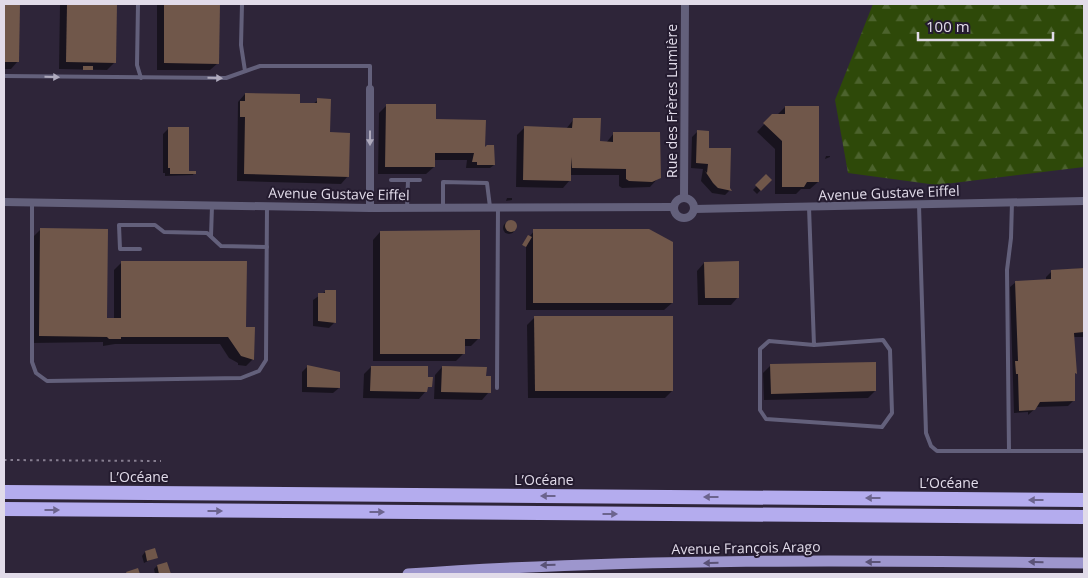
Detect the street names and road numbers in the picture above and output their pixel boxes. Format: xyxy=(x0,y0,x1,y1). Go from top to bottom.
street label: Rue des Frères Lumière xyxy=(662,24,681,178)
street label: Avenue Gustave Eiffel xyxy=(818,181,960,204)
street label: Avenue Gustave Eiffel xyxy=(268,183,410,204)
street label: L’Océane xyxy=(109,467,169,486)
street label: L’Océane xyxy=(514,470,574,489)
street label: L’Océane xyxy=(919,473,979,492)
street label: Avenue François Arago xyxy=(671,537,821,558)

